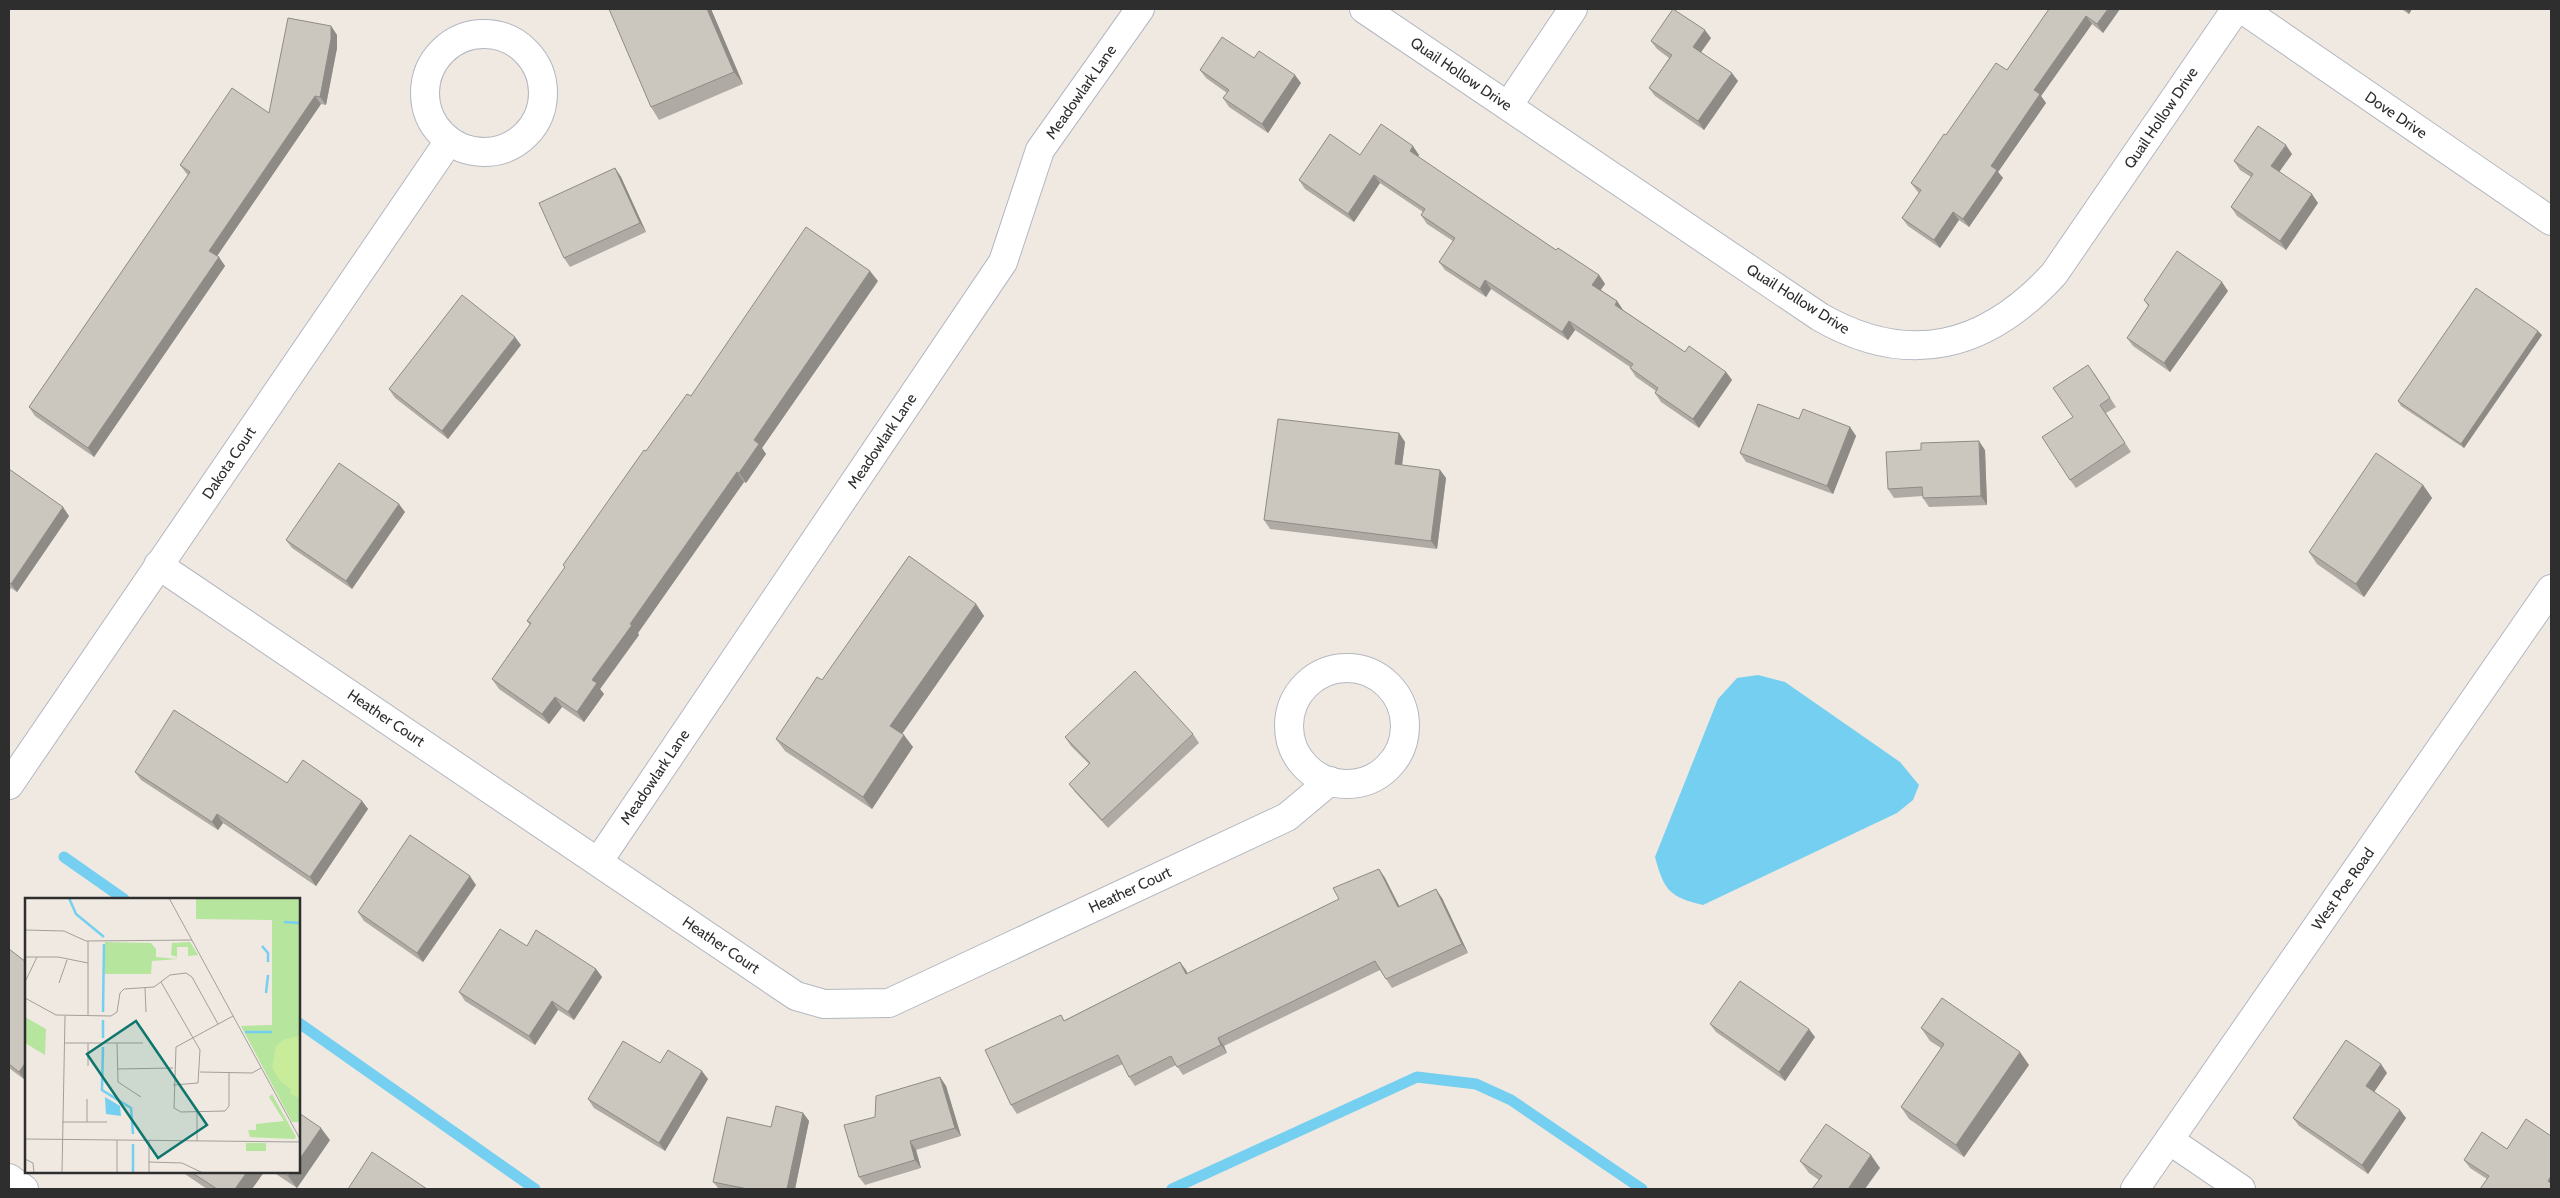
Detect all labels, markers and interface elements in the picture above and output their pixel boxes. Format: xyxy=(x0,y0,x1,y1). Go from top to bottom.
street label: Quail Hollow Drive xyxy=(1407,33,1515,115)
street label: Meadowlark Lane xyxy=(1042,41,1120,142)
street label: Quail Hollow Drive xyxy=(2120,64,2202,172)
street label: Dove Drive xyxy=(2362,88,2431,142)
street label: Quail Hollow Drive xyxy=(1743,260,1853,338)
street label: Meadowlark Lane xyxy=(844,390,921,492)
street label: Dakota Court xyxy=(198,424,260,502)
street label: Heather Court xyxy=(344,686,428,750)
street label: Meadowlark Lane xyxy=(617,726,694,828)
street label: West Poe Road xyxy=(2308,844,2378,934)
street label: Heather Court xyxy=(1086,863,1174,917)
inset map xyxy=(25,898,300,1173)
street label: Heather Court xyxy=(679,913,763,977)

